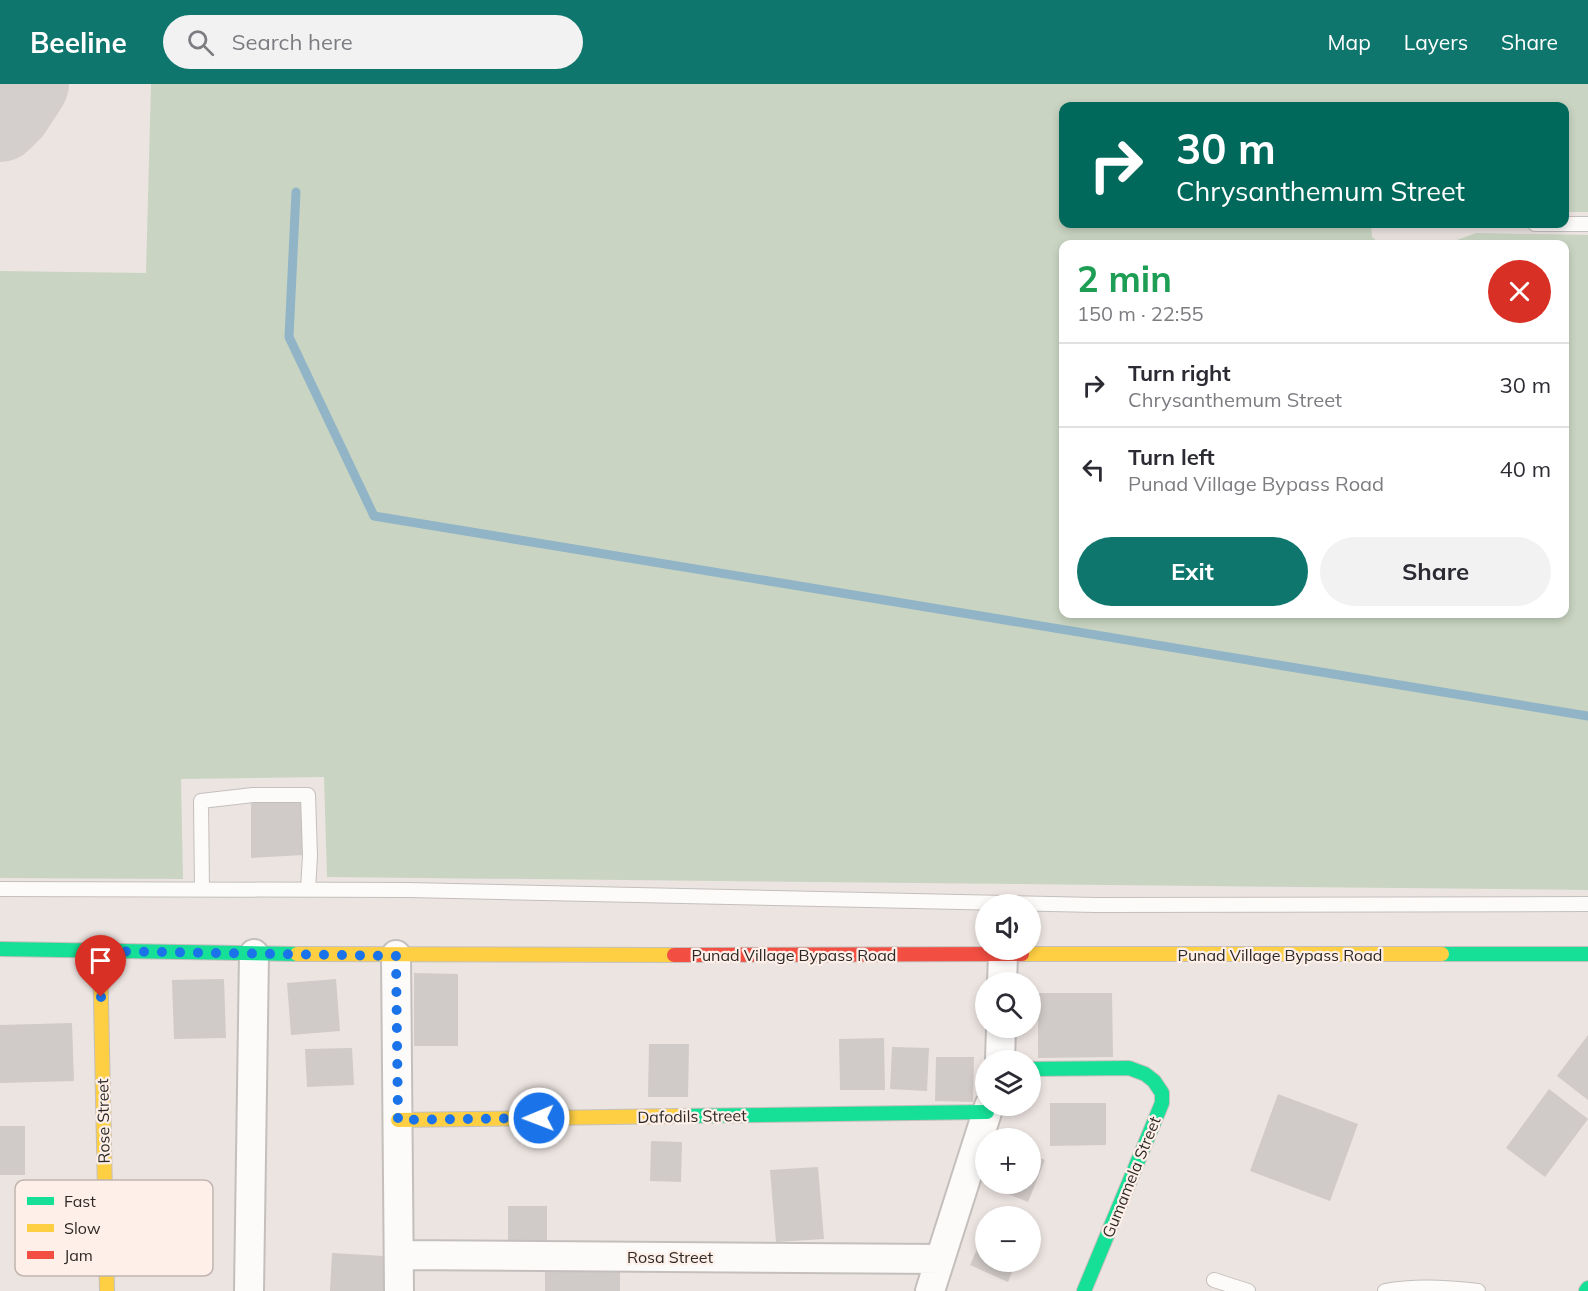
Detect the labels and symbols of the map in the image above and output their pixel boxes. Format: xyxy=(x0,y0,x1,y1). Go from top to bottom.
pin xyxy=(75,935,126,997)
street label: Punad Village Bypass Road xyxy=(692,945,896,965)
street label: Punad Village Bypass Road xyxy=(1178,945,1382,965)
street label: Rose Street xyxy=(92,1078,114,1164)
position arrow xyxy=(507,1086,571,1150)
street label: Dafodils Street xyxy=(637,1105,747,1127)
street label: Gumamela Street xyxy=(1098,1113,1165,1241)
legend xyxy=(15,1180,213,1276)
text: Fast xyxy=(64,1191,96,1211)
text: Slow xyxy=(64,1218,101,1238)
text: Jam xyxy=(64,1245,93,1265)
street label: Rosa Street xyxy=(627,1247,713,1267)

